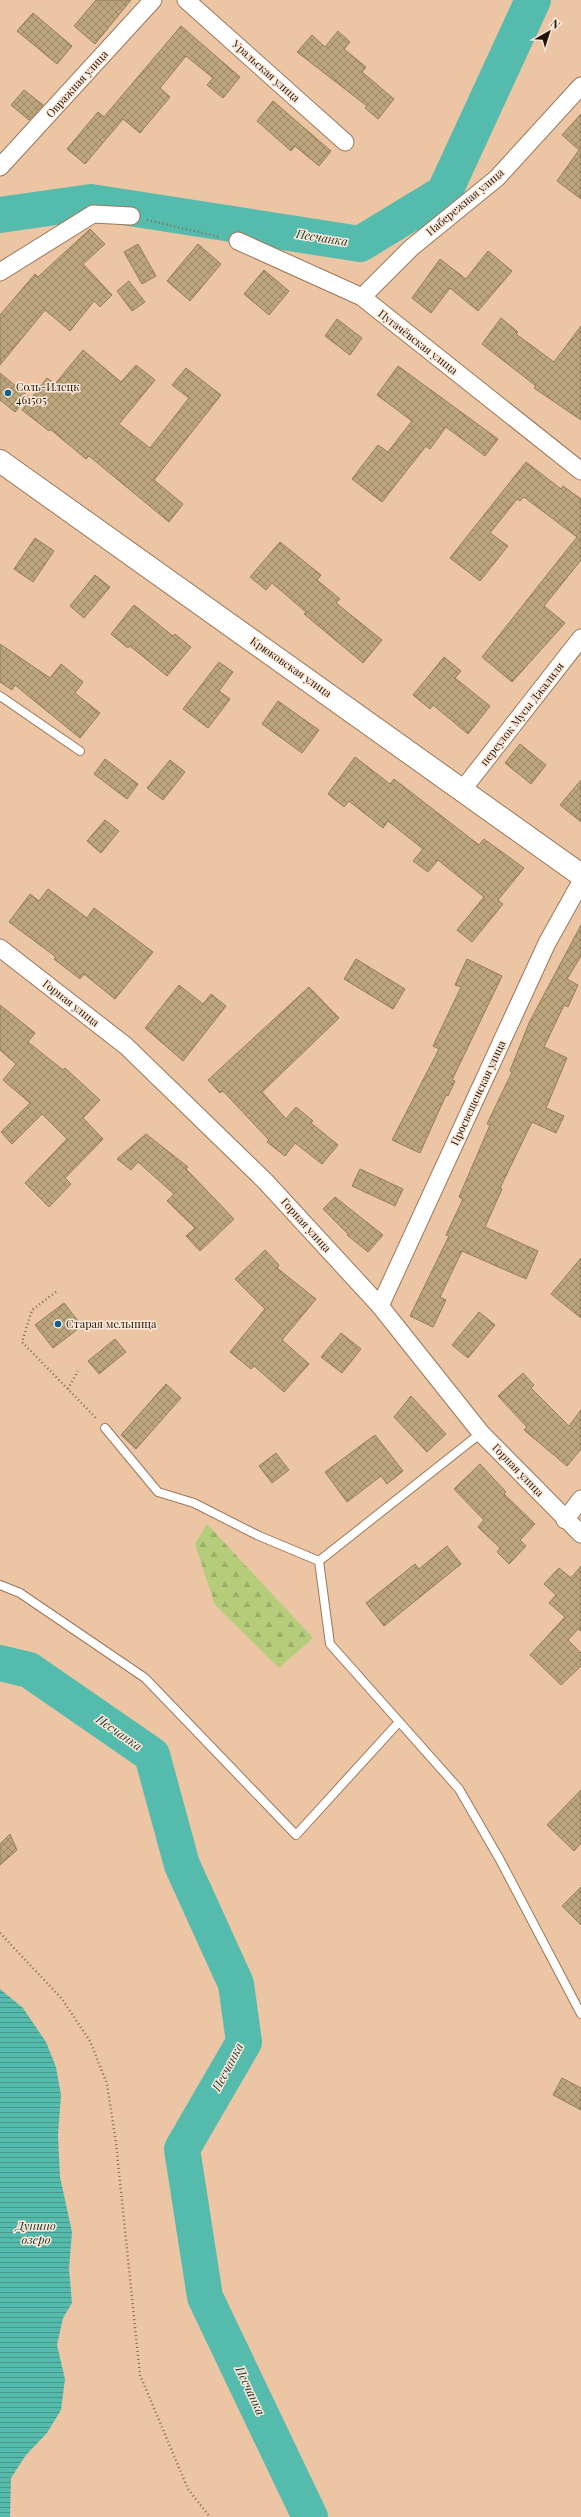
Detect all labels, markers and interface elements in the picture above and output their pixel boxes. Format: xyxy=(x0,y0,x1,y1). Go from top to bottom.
north arrow xyxy=(529,12,569,52)
text: N xyxy=(548,16,563,32)
street label: Уральская улица xyxy=(229,36,304,105)
street label: Овражная улица xyxy=(42,46,111,121)
street label: Набережная улица xyxy=(423,164,507,239)
water label: Песчанка xyxy=(294,225,349,249)
street label: Пугачёвская улица xyxy=(375,306,462,378)
place label: Соль-Илецк 461505 xyxy=(16,379,80,407)
marker: Соль-Илецк 461505 xyxy=(3,388,13,398)
street label: Крюковская улица xyxy=(248,633,335,701)
street label: переулок Мусы Джалиля xyxy=(476,659,567,769)
street label: Горная улица xyxy=(40,976,103,1030)
street label: Просвещенская улица xyxy=(447,1037,509,1148)
street label: Горная улица xyxy=(278,1194,335,1255)
place label: Старая мельница xyxy=(66,1316,157,1331)
marker: Старая мельница xyxy=(53,1319,63,1329)
street label: Горная улица xyxy=(489,1440,548,1500)
water label: Песчанка xyxy=(93,1710,146,1754)
water label: Песчанка xyxy=(207,2040,246,2094)
water label: Дунино озеро xyxy=(14,2217,56,2247)
water label: Песчанка xyxy=(232,2363,269,2418)

